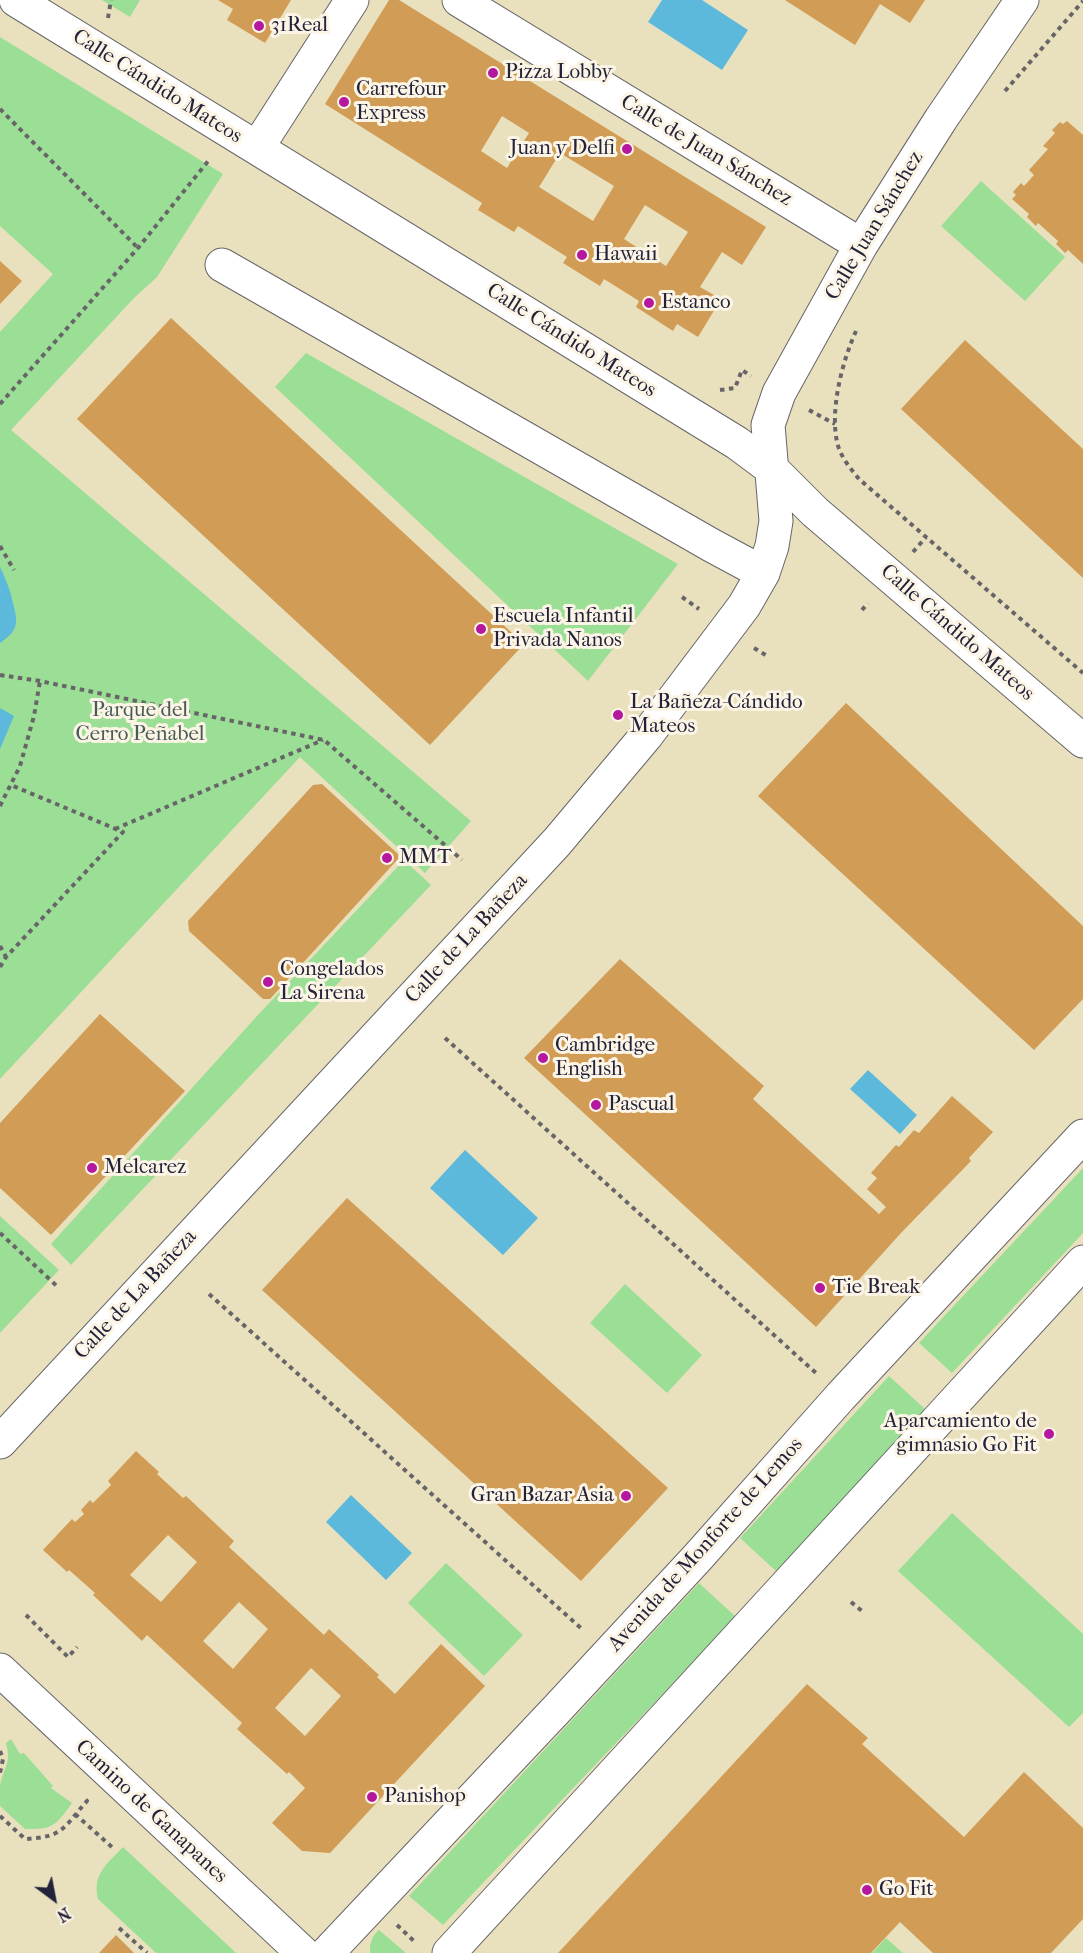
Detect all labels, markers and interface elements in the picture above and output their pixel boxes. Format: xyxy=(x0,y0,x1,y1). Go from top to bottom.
place label: 31Real xyxy=(271,13,328,39)
marker: 31Real xyxy=(252,19,266,33)
street label: Calle Cándido Mateos xyxy=(67,25,247,149)
place label: Pizza Lobby xyxy=(505,60,613,86)
marker: Pizza Lobby xyxy=(486,66,500,80)
place label: Carrefour Express xyxy=(356,77,446,127)
street label: Calle de Juan Sánchez xyxy=(616,90,796,212)
marker: Carrefour Express xyxy=(337,95,351,109)
place label: Juan y Delfi xyxy=(510,136,615,162)
marker: Juan y Delfi xyxy=(620,142,634,156)
street label: Calle Juan Sánchez xyxy=(821,147,929,305)
place label: Hawaii xyxy=(594,242,657,268)
marker: Hawaii xyxy=(575,248,589,262)
street label: Calle Cándido Mateos xyxy=(481,279,661,403)
place label: Estanco xyxy=(661,290,731,316)
marker: Estanco xyxy=(642,296,656,310)
street label: Calle Cándido Mateos xyxy=(875,559,1039,707)
place label: Escuela Infantil Privada Nanos xyxy=(493,604,634,654)
marker: Escuela Infantil Privada Nanos xyxy=(474,622,488,636)
place label: La Bañeza-Cándido Mateos xyxy=(630,690,803,740)
park label: Parque del Cerro Peñabel xyxy=(75,698,205,748)
marker: La Bañeza-Cándido Mateos xyxy=(611,708,625,722)
place label: MMT xyxy=(399,845,452,871)
marker: MMT xyxy=(380,851,394,865)
street label: Calle de La Bañeza xyxy=(400,869,534,1009)
place label: Congelados La Sirena xyxy=(280,957,384,1007)
marker: Congelados La Sirena xyxy=(261,975,275,989)
place label: Cambridge English xyxy=(555,1033,655,1083)
marker: Cambridge English xyxy=(536,1051,550,1065)
place label: Pascual xyxy=(608,1092,675,1118)
marker: Pascual xyxy=(589,1098,603,1112)
place label: Melcarez xyxy=(104,1155,186,1181)
marker: Melcarez xyxy=(85,1161,99,1175)
street label: Calle de La Bañeza xyxy=(69,1225,203,1365)
place label: Tie Break xyxy=(832,1275,920,1301)
marker: Tie Break xyxy=(813,1281,827,1295)
place label: Aparcamiento de gimnasio Go Fit xyxy=(884,1409,1037,1459)
marker: Aparcamiento de gimnasio Go Fit xyxy=(1042,1427,1056,1441)
street label: Avenida de Monforte de Lemos xyxy=(603,1433,809,1657)
place label: Gran Bazar Asia xyxy=(471,1483,614,1509)
marker: Gran Bazar Asia xyxy=(619,1489,633,1503)
street label: Camino de Ganapanes xyxy=(70,1735,232,1889)
place label: Panishop xyxy=(384,1784,466,1810)
marker: Panishop xyxy=(365,1790,379,1804)
north arrow xyxy=(24,1869,84,1929)
place label: Go Fit xyxy=(879,1877,934,1903)
marker: Go Fit xyxy=(860,1883,874,1897)
text: N xyxy=(54,1903,74,1926)

